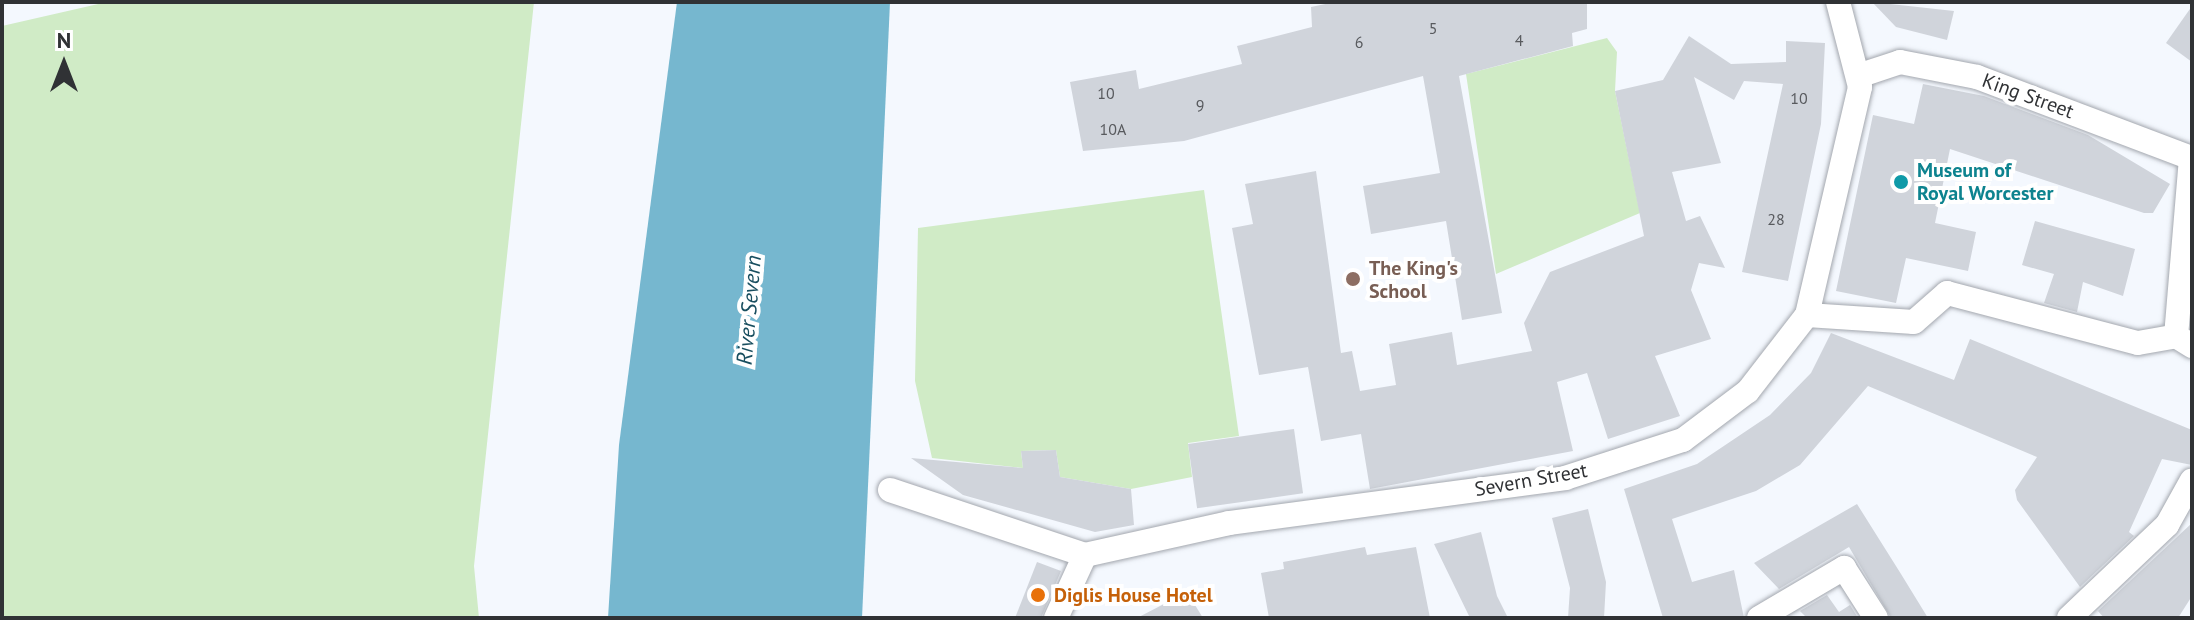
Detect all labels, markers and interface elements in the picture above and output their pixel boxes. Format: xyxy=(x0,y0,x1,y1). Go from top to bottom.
house number: 5 xyxy=(1429,18,1437,38)
north arrow xyxy=(24,24,104,104)
text: N xyxy=(57,26,71,54)
house number: 4 xyxy=(1515,30,1523,50)
house number: 6 xyxy=(1355,32,1363,52)
street label: King Street xyxy=(1979,68,2077,124)
house number: 10 xyxy=(1097,83,1115,103)
house number: 10 xyxy=(1790,88,1808,108)
house number: 9 xyxy=(1196,95,1204,115)
house number: 10A xyxy=(1100,119,1126,139)
place label: Museum of Royal Worcester xyxy=(1917,158,2054,205)
marker: Museum of Royal Worcester xyxy=(1892,173,1910,191)
house number: 28 xyxy=(1767,209,1785,229)
water label: River Severn xyxy=(731,254,767,366)
place label: The King's School xyxy=(1369,256,1458,303)
marker: The King's School xyxy=(1344,270,1362,288)
street label: Severn Street xyxy=(1473,458,1589,502)
place label: Diglis House Hotel xyxy=(1054,583,1213,607)
marker: Diglis House Hotel xyxy=(1029,586,1047,604)

